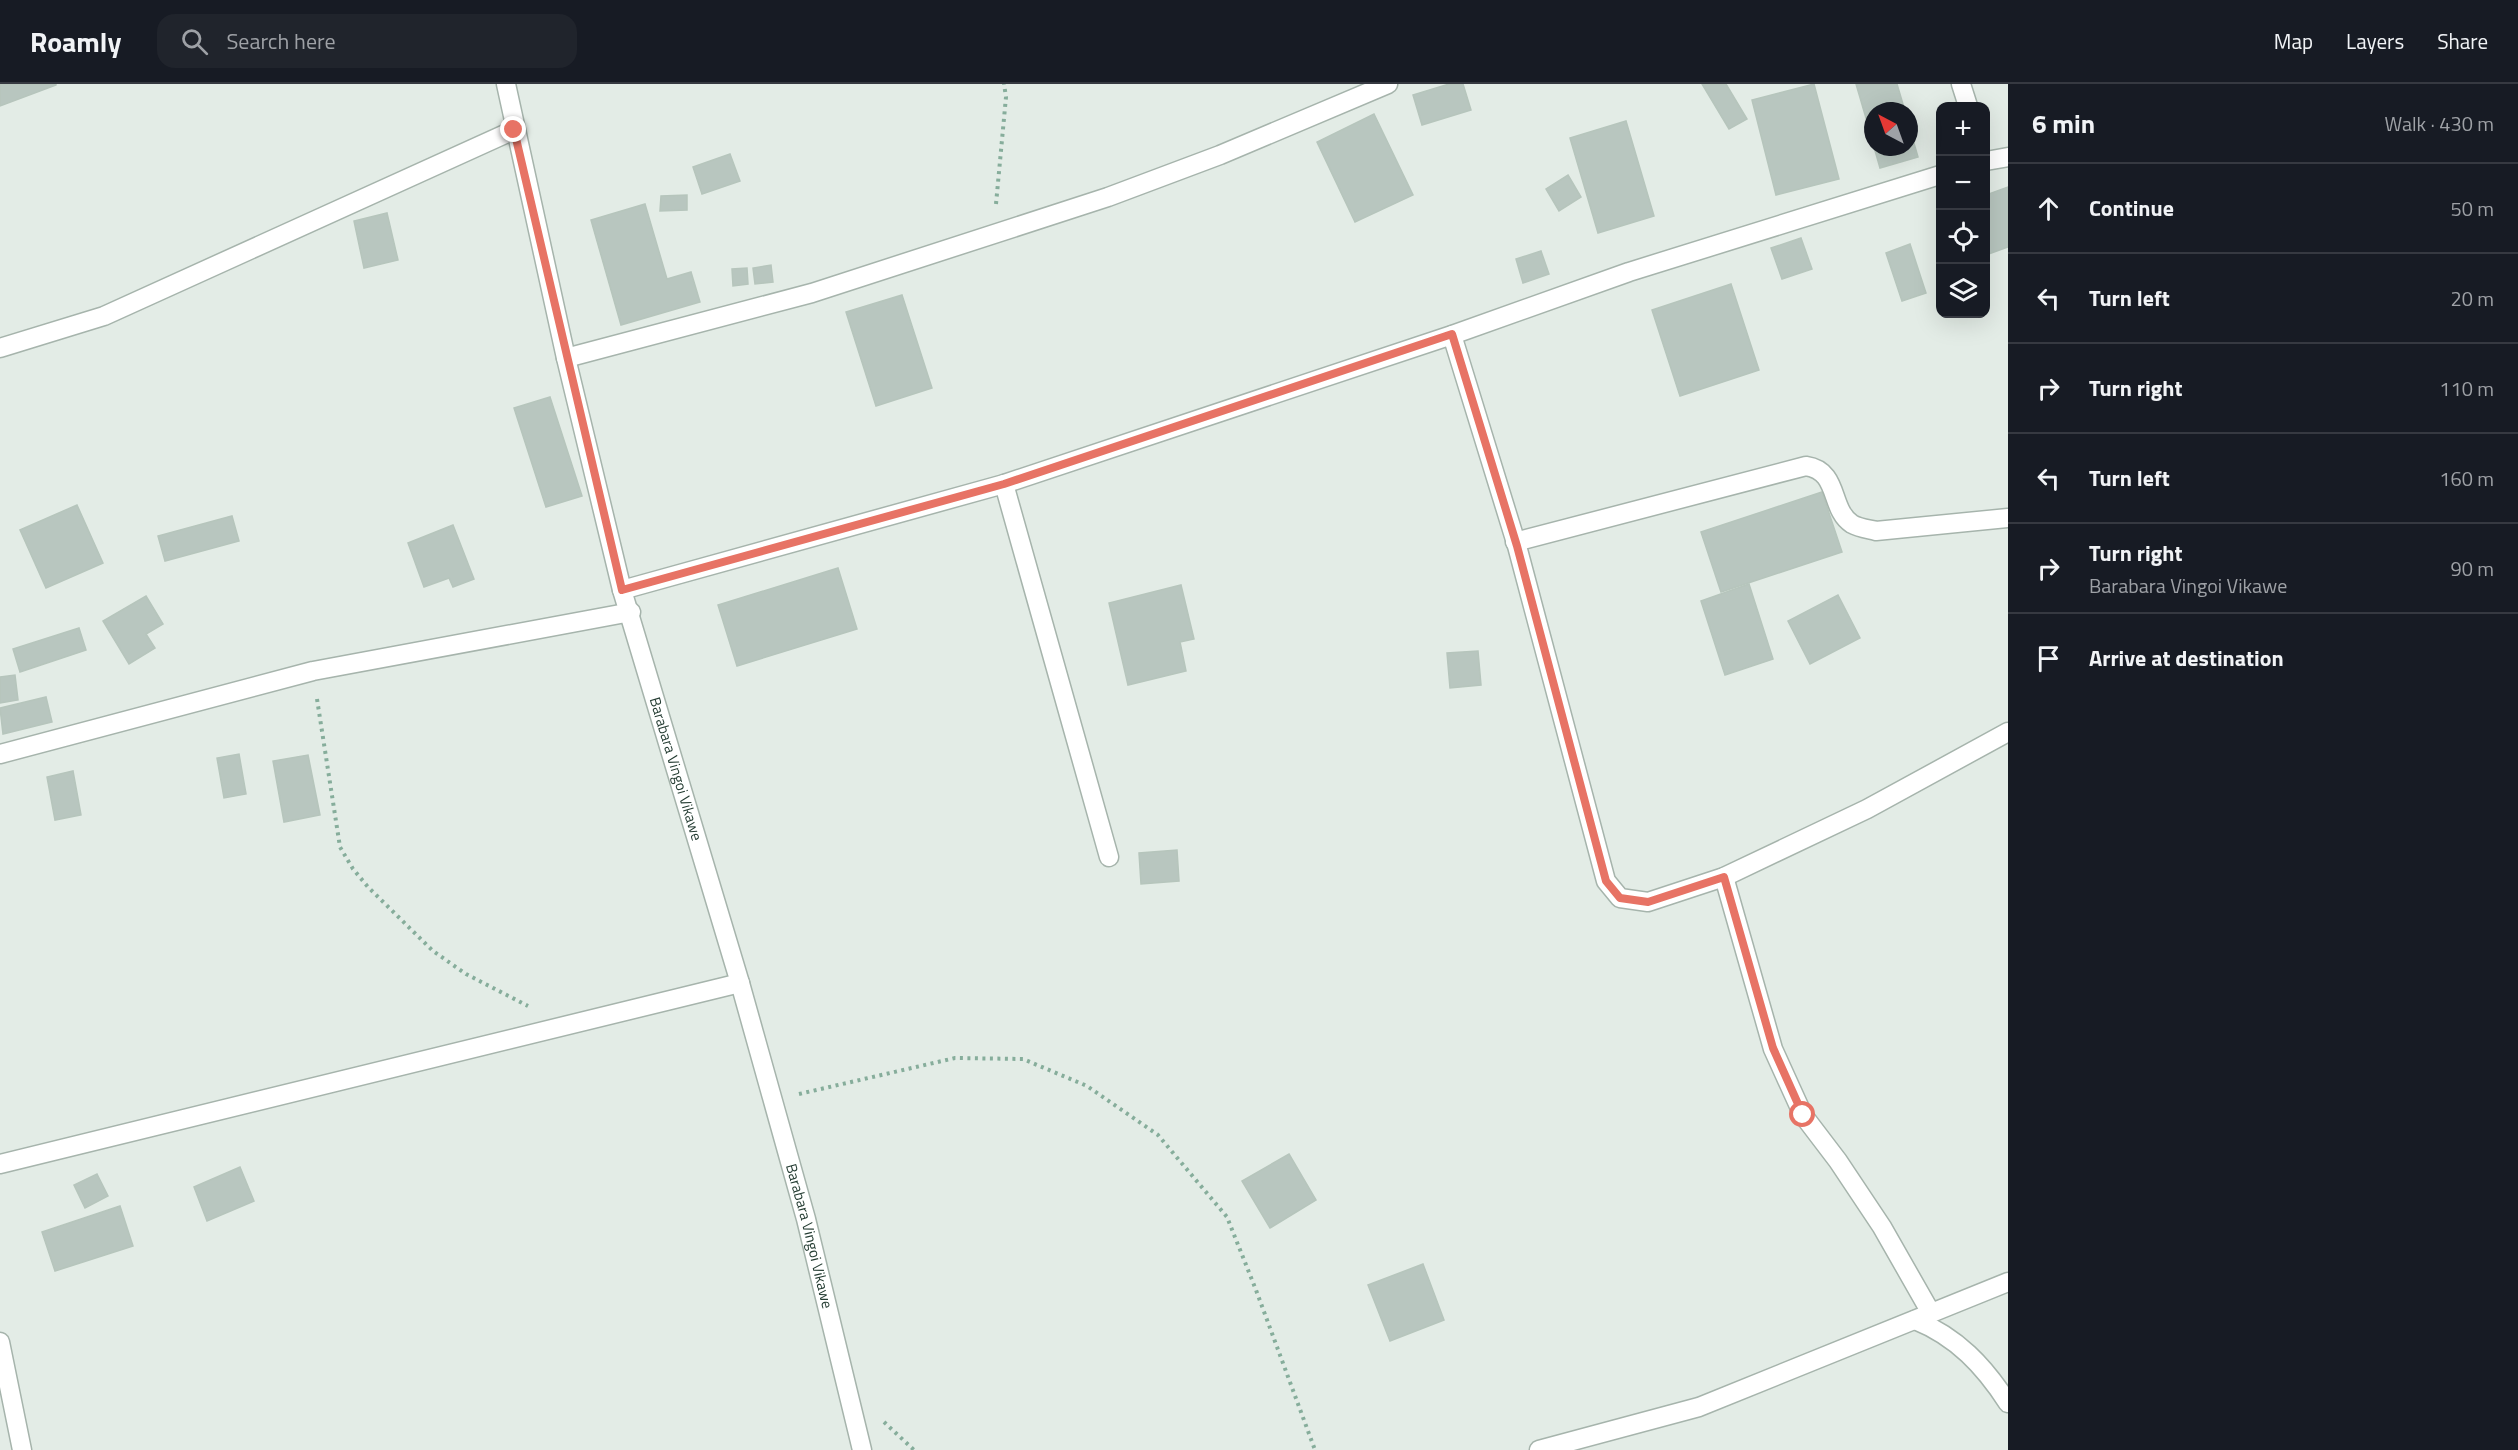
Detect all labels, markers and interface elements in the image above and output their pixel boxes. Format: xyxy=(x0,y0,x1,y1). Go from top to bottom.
search box xyxy=(157,14,577,68)
text: Roamly xyxy=(30,20,121,63)
text: Search here xyxy=(226,24,336,58)
icon: search xyxy=(178,25,211,58)
text: Map xyxy=(2274,25,2313,57)
text: Layers xyxy=(2346,25,2404,57)
text: Share xyxy=(2437,25,2488,57)
north arrow xyxy=(1864,102,1918,156)
map controls xyxy=(1936,102,1990,318)
button: + xyxy=(1936,102,1990,156)
text: 6 min xyxy=(2032,104,2095,143)
text: Walk · 430 m xyxy=(2385,108,2494,139)
route end xyxy=(500,116,526,142)
button: − xyxy=(1936,156,1990,210)
text: Continue xyxy=(2089,191,2174,225)
icon: ahead xyxy=(2032,192,2065,225)
text: 50 m xyxy=(2450,193,2494,224)
button: locate xyxy=(1936,210,1990,264)
button: layers xyxy=(1936,264,1990,318)
text: Turn left xyxy=(2089,281,2170,315)
icon: left xyxy=(2032,282,2065,315)
text: 20 m xyxy=(2450,283,2494,314)
text: Turn right xyxy=(2089,371,2183,405)
icon: right xyxy=(2032,372,2065,405)
text: 110 m xyxy=(2439,373,2494,404)
text: Turn left xyxy=(2089,461,2170,495)
icon: left xyxy=(2032,462,2065,495)
text: 160 m xyxy=(2439,463,2494,494)
text: Turn right xyxy=(2089,536,2183,570)
icon: right xyxy=(2032,552,2065,585)
text: 90 m xyxy=(2450,553,2494,584)
text: Barabara Vingoi Vikawe xyxy=(2089,570,2287,601)
text: Arrive at destination xyxy=(2089,641,2284,675)
icon: arrive xyxy=(2032,642,2065,675)
street label: Barabara Vingoi Vikawe xyxy=(644,694,709,843)
route start xyxy=(1789,1101,1815,1127)
street label: Barabara Vingoi Vikawe xyxy=(780,1161,839,1311)

